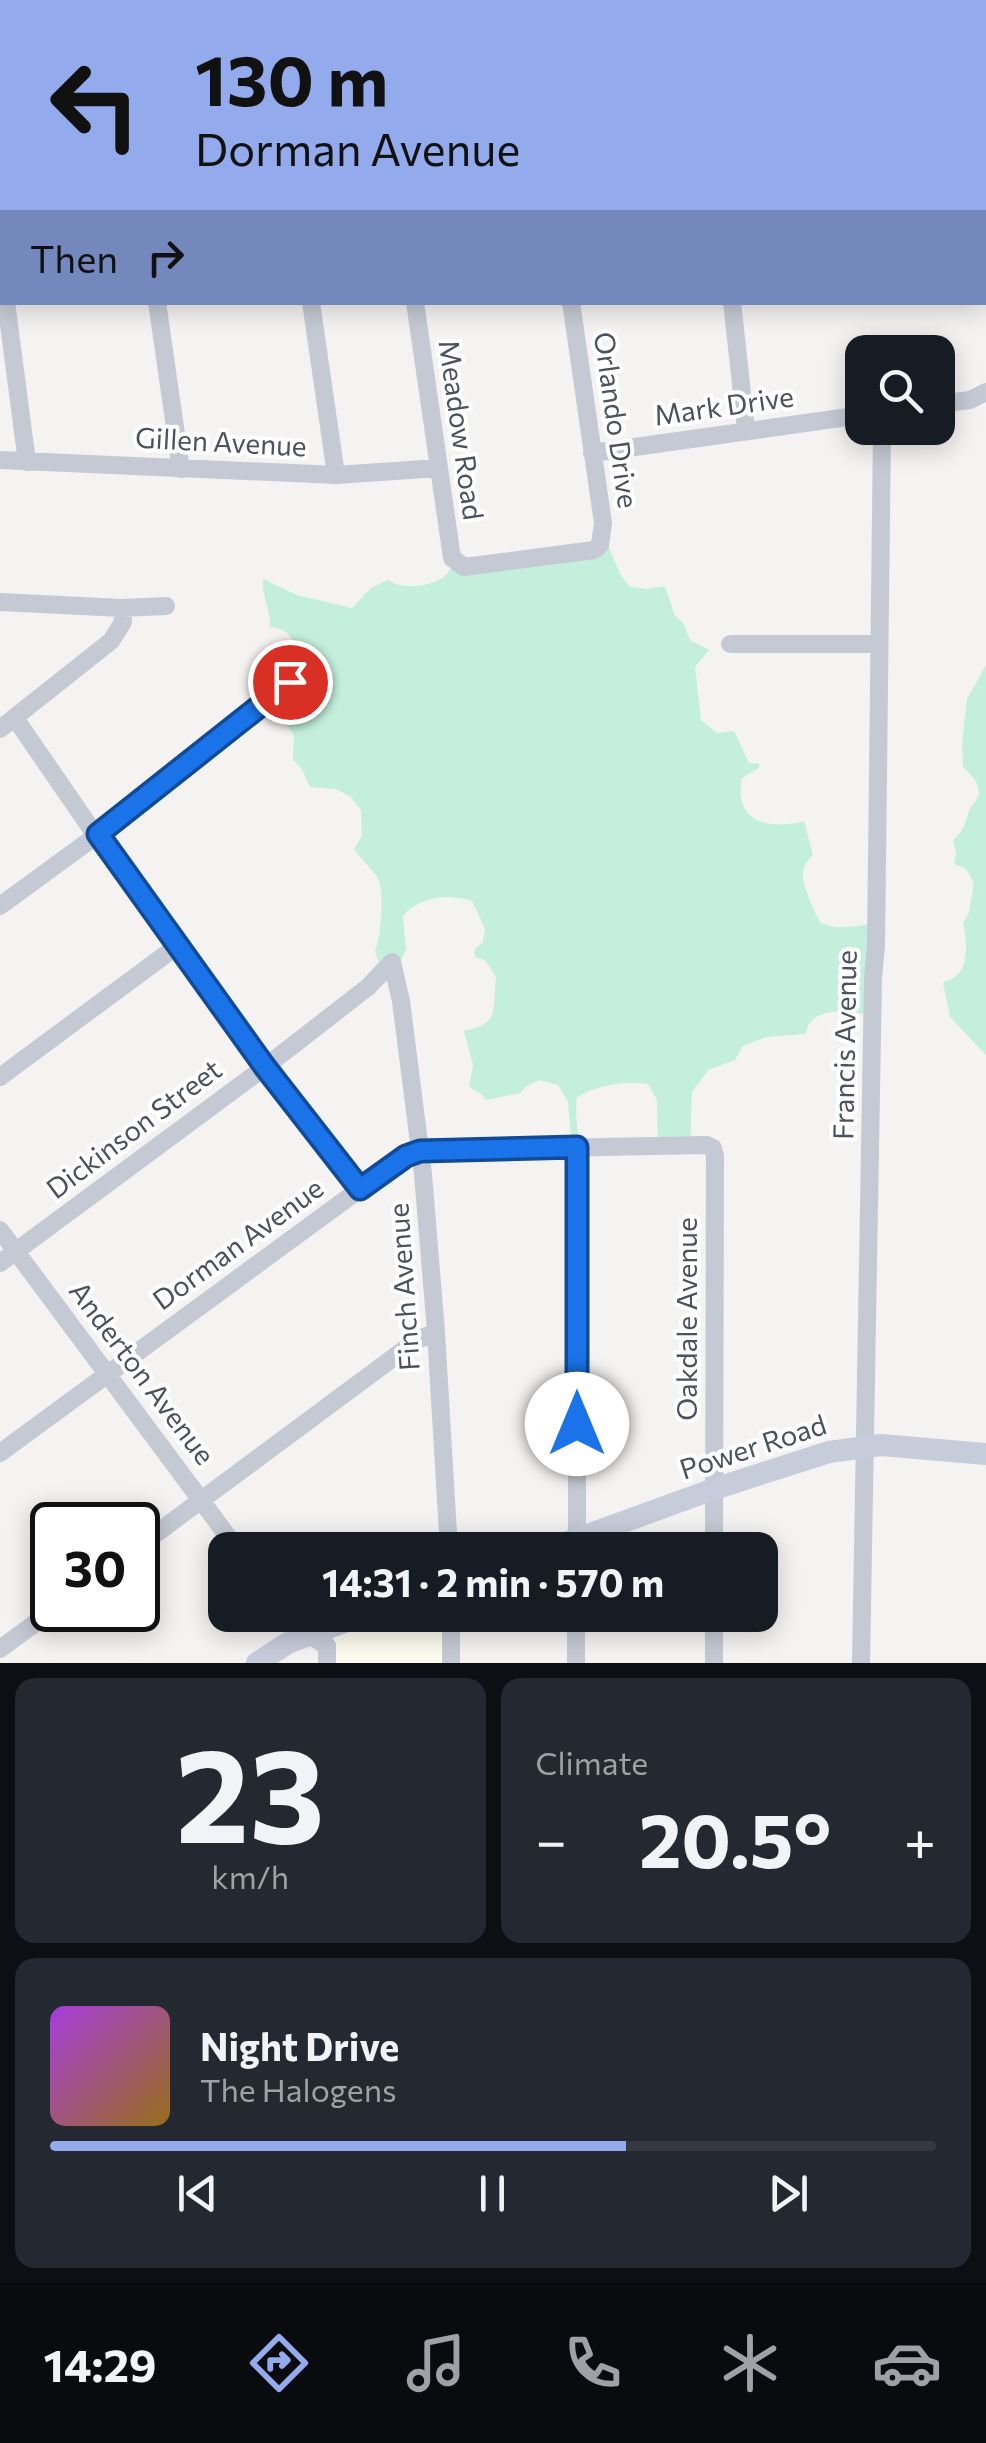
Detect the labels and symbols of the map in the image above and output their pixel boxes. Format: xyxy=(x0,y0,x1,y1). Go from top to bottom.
street label: Orlando Drive xyxy=(588,329,646,510)
street label: Meadow Road xyxy=(433,338,491,522)
street label: Mark Drive xyxy=(652,378,796,432)
street label: Gillen Avenue xyxy=(135,420,308,462)
pin xyxy=(248,640,333,725)
street label: Francis Avenue xyxy=(825,950,863,1140)
street label: Dickinson Street xyxy=(39,1051,228,1205)
street label: Dorman Avenue xyxy=(146,1170,329,1316)
street label: Finch Avenue xyxy=(380,1202,426,1372)
street label: Oakdale Avenue xyxy=(669,1217,703,1421)
street label: Anderton Avenue xyxy=(63,1274,223,1471)
position arrow xyxy=(525,1372,629,1476)
street label: Power Road xyxy=(675,1406,830,1486)
speed limit sign: 30 xyxy=(30,1502,160,1632)

